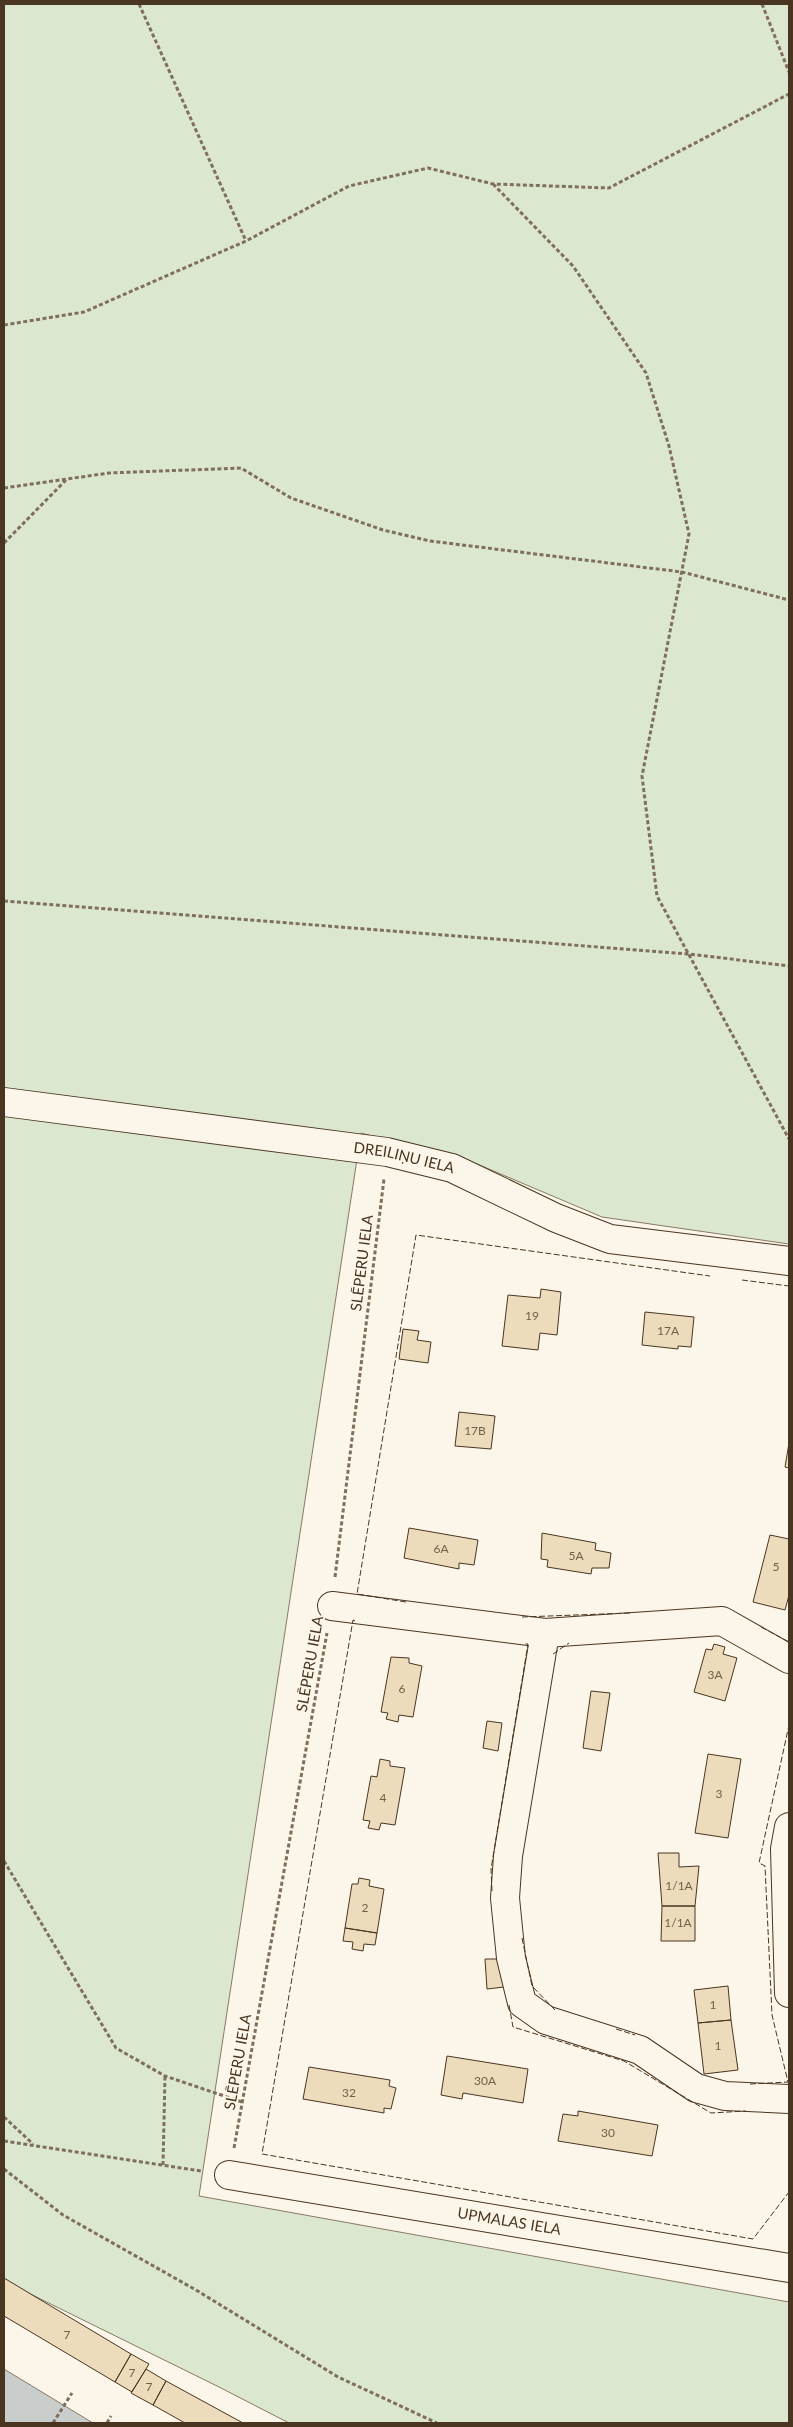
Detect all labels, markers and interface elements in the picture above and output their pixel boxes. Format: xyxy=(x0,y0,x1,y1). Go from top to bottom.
street label: DREILIŅU IELA xyxy=(353,1138,457,1176)
street label: SLĒPERU IELA xyxy=(346,1213,376,1312)
house number: 19 xyxy=(525,1308,539,1323)
house number: 17A xyxy=(657,1323,680,1338)
house number: 17B xyxy=(464,1423,486,1438)
house number: 6A xyxy=(433,1541,449,1556)
house number: 5A xyxy=(568,1548,584,1563)
house number: 5 xyxy=(773,1559,780,1574)
street label: SLĒPERU IELA xyxy=(292,1614,326,1713)
house number: 3A xyxy=(707,1667,723,1682)
house number: 6 xyxy=(399,1681,406,1696)
house number: 3 xyxy=(716,1786,723,1801)
house number: 4 xyxy=(380,1790,387,1805)
house number: 1/1A xyxy=(665,1878,694,1893)
house number: 2 xyxy=(362,1900,369,1915)
house number: 1/1A xyxy=(664,1915,693,1930)
house number: 1 xyxy=(710,1997,717,2012)
street label: SLĒPERU IELA xyxy=(220,2012,254,2111)
house number: 1 xyxy=(715,2038,722,2053)
house number: 30A xyxy=(474,2073,497,2088)
house number: 32 xyxy=(342,2085,356,2100)
house number: 30 xyxy=(601,2125,615,2140)
street label: UPMALAS IELA xyxy=(456,2203,563,2238)
house number: 7 xyxy=(64,2327,71,2342)
house number: 7 xyxy=(129,2365,136,2380)
house number: 7 xyxy=(146,2379,153,2394)

